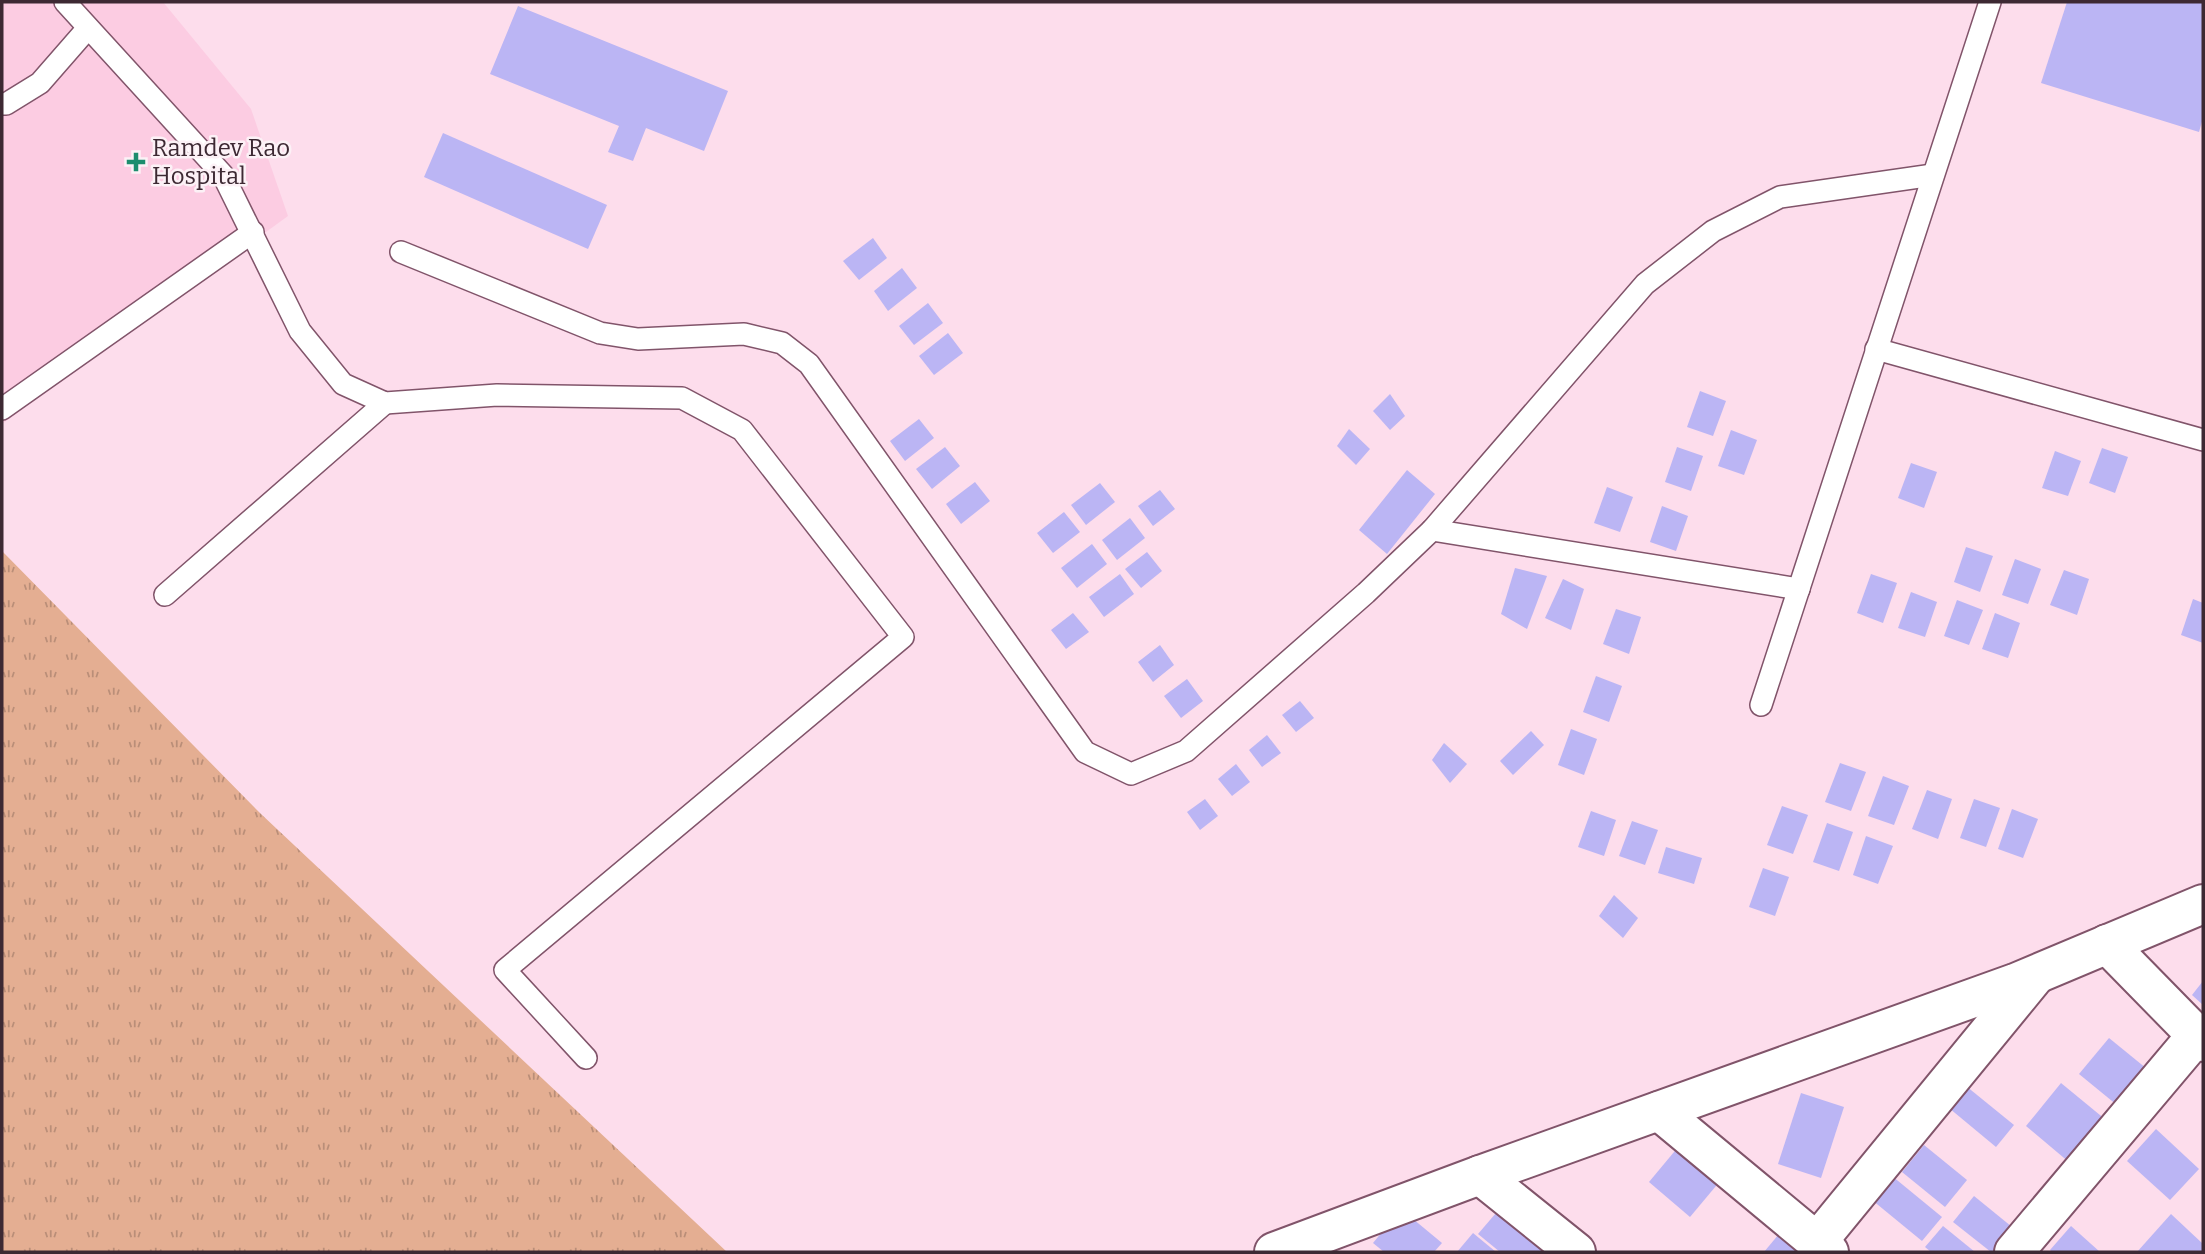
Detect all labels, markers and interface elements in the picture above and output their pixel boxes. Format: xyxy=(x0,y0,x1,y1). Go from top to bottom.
place label: Ramdev Rao Hospital xyxy=(152,134,290,190)
marker: Ramdev Rao Hospital xyxy=(126,152,146,172)

